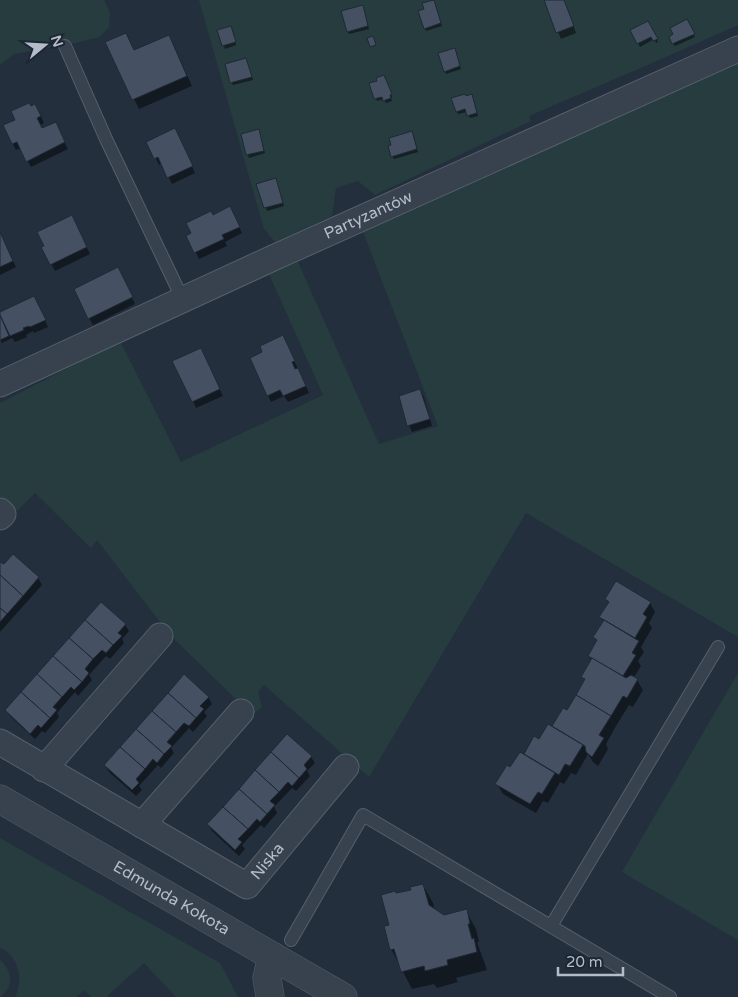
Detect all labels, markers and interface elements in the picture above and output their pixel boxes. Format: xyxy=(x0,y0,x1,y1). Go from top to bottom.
north arrow xyxy=(20,20,70,70)
text: N xyxy=(47,33,67,49)
street label: Partyzantów xyxy=(321,187,416,244)
street label: Niska xyxy=(246,839,289,884)
street label: Edmunda Kokota xyxy=(110,856,233,939)
scale bar xyxy=(558,944,623,976)
text: 20 m xyxy=(566,953,603,971)

